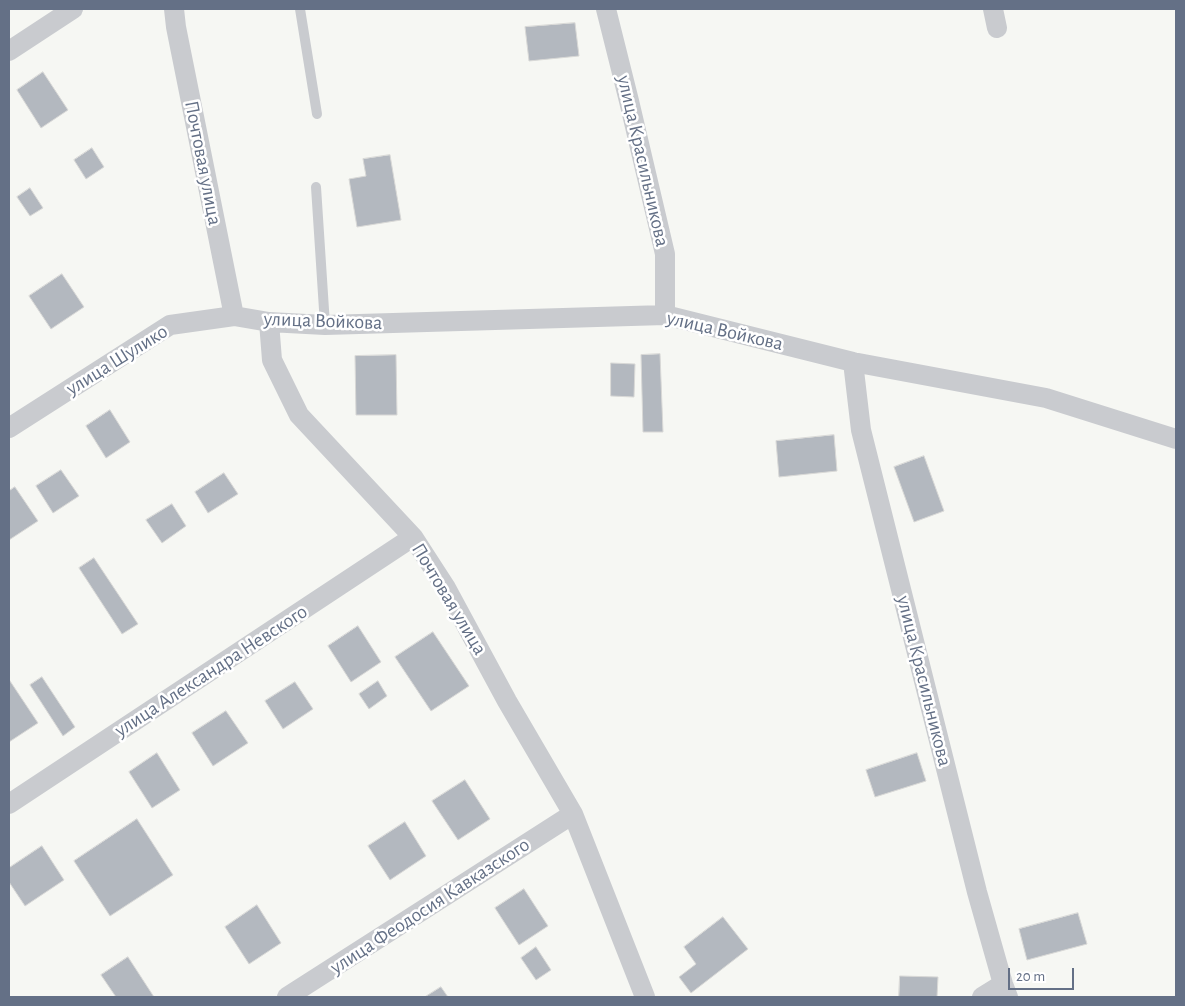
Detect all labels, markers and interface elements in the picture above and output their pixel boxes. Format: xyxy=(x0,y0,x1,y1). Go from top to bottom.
street label: улица Красильникова xyxy=(612,73,674,249)
street label: Почтовая улица xyxy=(179,99,227,227)
street label: улица Войкова xyxy=(664,306,786,356)
street label: улица Войкова xyxy=(263,307,383,335)
street label: улица Шулико xyxy=(62,319,172,401)
street label: Почтовая улица xyxy=(406,539,492,659)
street label: улица Красильникова xyxy=(891,593,957,769)
street label: улица Александра Невского xyxy=(110,600,312,742)
street label: улица Феодосия Кавказского xyxy=(326,833,534,979)
scale bar xyxy=(1010,958,1076,990)
text: 20 m xyxy=(1016,969,1045,984)

